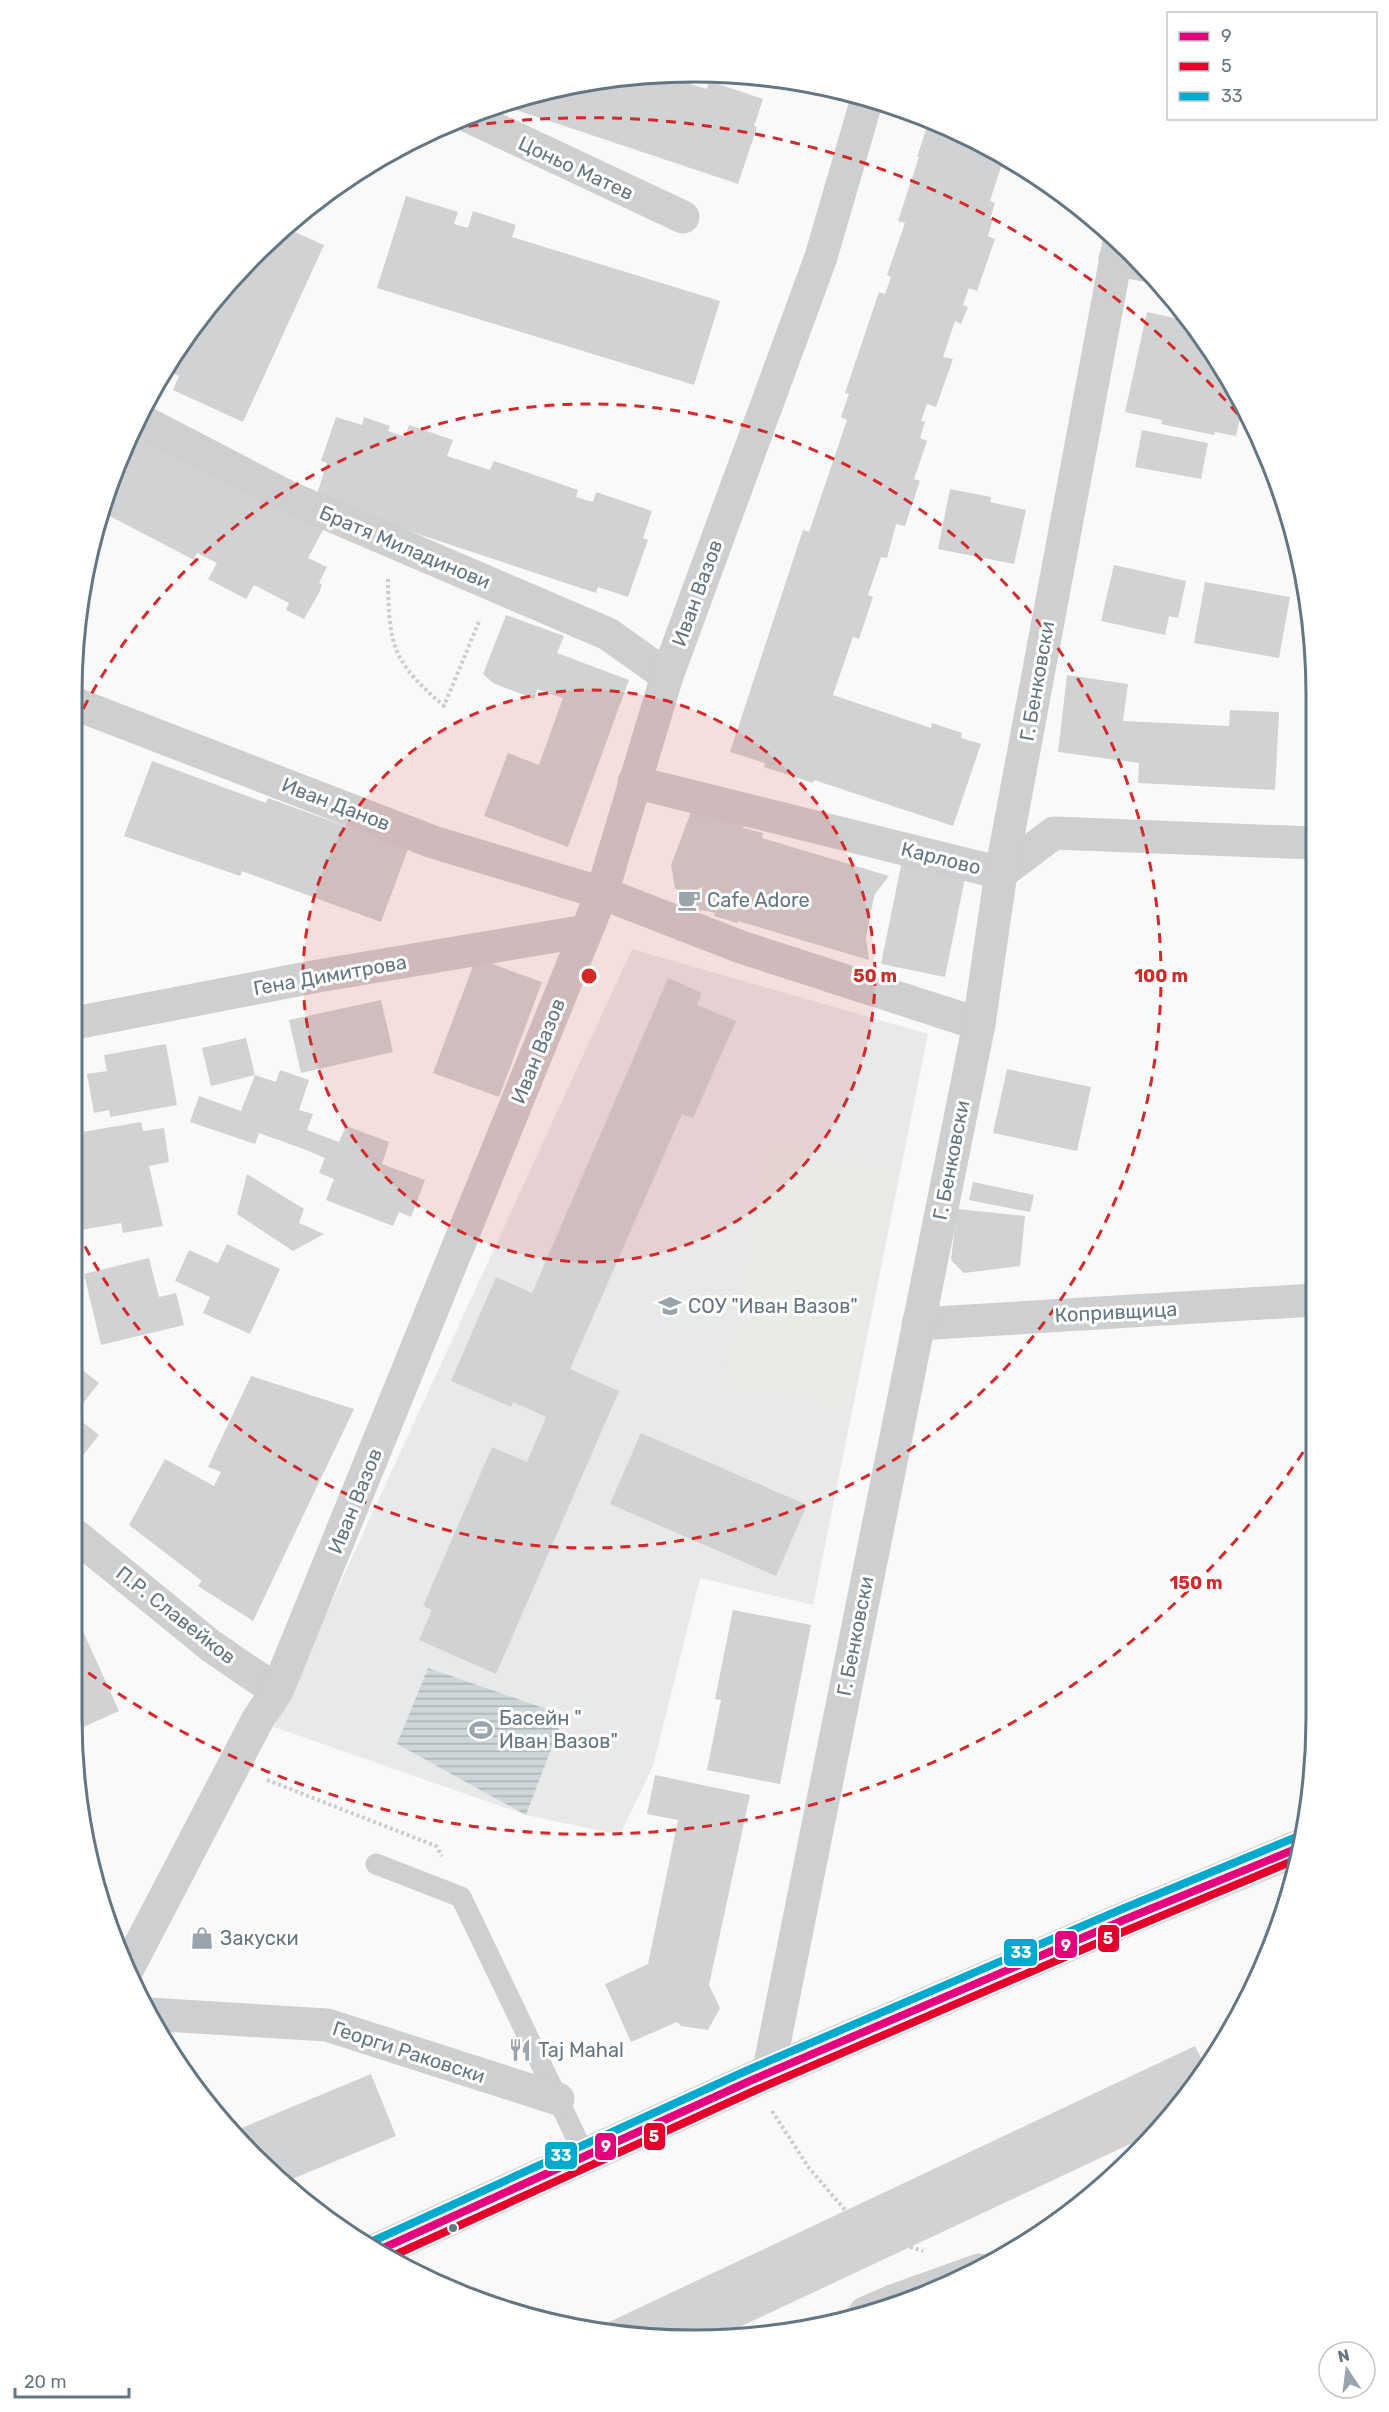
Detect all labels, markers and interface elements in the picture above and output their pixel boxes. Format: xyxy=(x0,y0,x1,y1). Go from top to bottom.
legend xyxy=(1167,12,1377,120)
text: 9 xyxy=(1221,25,1232,47)
text: 5 xyxy=(1221,55,1232,77)
text: 33 xyxy=(1221,85,1243,107)
street label: Цоньо Матев xyxy=(515,131,637,205)
street label: Братя Миладинови xyxy=(316,500,494,594)
street label: Иван Вазов xyxy=(667,536,727,650)
street label: Г. Бенковски xyxy=(1015,619,1059,743)
street label: Иван Данов xyxy=(278,772,394,836)
street label: Карлово xyxy=(899,837,983,879)
cafe icon: Cafe Adore xyxy=(676,887,702,913)
place label: Cafe Adore xyxy=(707,888,810,912)
street label: Гена Димитрова xyxy=(251,950,409,1000)
text: 50 m xyxy=(853,965,897,987)
text: 100 m xyxy=(1134,965,1188,987)
centre of rings xyxy=(579,966,599,986)
street label: Иван Вазов xyxy=(506,995,570,1107)
street label: Г. Бенковски xyxy=(928,1098,974,1222)
school or university icon: СОУ "Иван Вазов" xyxy=(657,1293,683,1319)
place label: СОУ "Иван Вазов" xyxy=(688,1294,858,1318)
street label: Копривщица xyxy=(1054,1297,1178,1327)
street label: Иван Вазов xyxy=(323,1445,387,1557)
street label: П.Р. Славейков xyxy=(111,1561,241,1669)
text: 150 m xyxy=(1169,1572,1223,1594)
street label: Г. Бенковски xyxy=(832,1574,878,1698)
place label: Басейн " Иван Вазов" xyxy=(499,1706,618,1753)
sports icon: Басейн " Иван Вазов" xyxy=(468,1717,494,1743)
line badge: 5 xyxy=(1097,1924,1120,1953)
shop icon: Закуски xyxy=(189,1925,215,1951)
place label: Закуски xyxy=(220,1926,299,1950)
text: 5 xyxy=(1103,1929,1113,1948)
line badge: 9 xyxy=(1054,1930,1078,1959)
text: 9 xyxy=(1061,1936,1071,1955)
line badge: 33 xyxy=(1003,1938,1038,1967)
text: 33 xyxy=(1010,1943,1032,1962)
street label: Георги Раковски xyxy=(330,2016,488,2088)
restaurant icon: Taj Mahal xyxy=(507,2037,533,2063)
place label: Taj Mahal xyxy=(538,2038,624,2062)
line badge: 5 xyxy=(643,2122,666,2151)
text: 5 xyxy=(649,2127,659,2146)
line badge: 9 xyxy=(594,2132,617,2161)
text: 9 xyxy=(601,2137,611,2156)
line badge: 33 xyxy=(544,2141,578,2170)
text: 33 xyxy=(550,2146,572,2165)
unlabelled marker xyxy=(447,2222,459,2234)
north arrow xyxy=(1317,2340,1377,2400)
text: N xyxy=(1336,2345,1351,2366)
scale bar xyxy=(15,2361,129,2399)
text: 20 m xyxy=(24,2371,66,2393)

